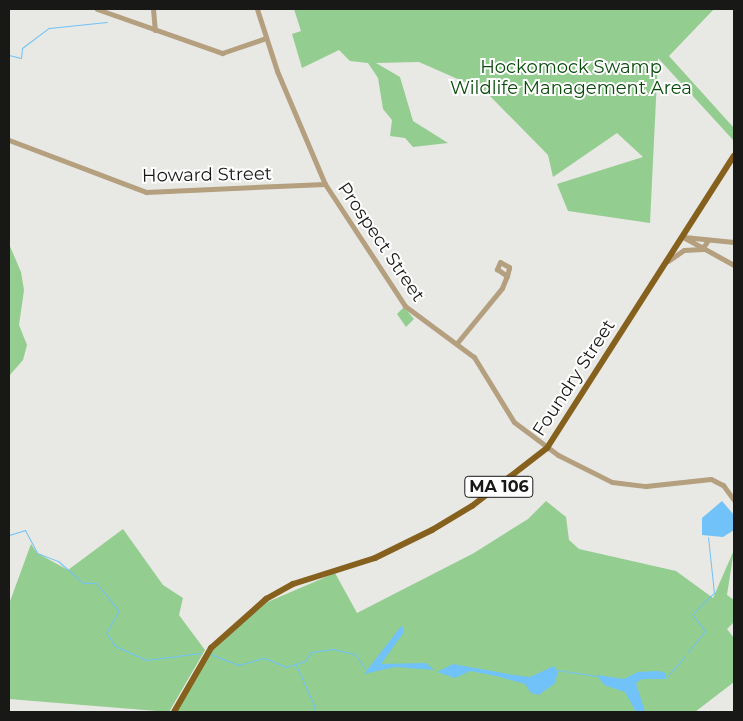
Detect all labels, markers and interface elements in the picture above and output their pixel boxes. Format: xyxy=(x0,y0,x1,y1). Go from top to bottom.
park label: Hockomock Swamp Wildlife Management Area xyxy=(450,57,692,100)
street label: Howard Street xyxy=(142,163,272,187)
street label: Prospect Street xyxy=(333,178,429,306)
street label: Foundry Street xyxy=(528,316,620,440)
road number: MA 106 xyxy=(464,474,534,501)

